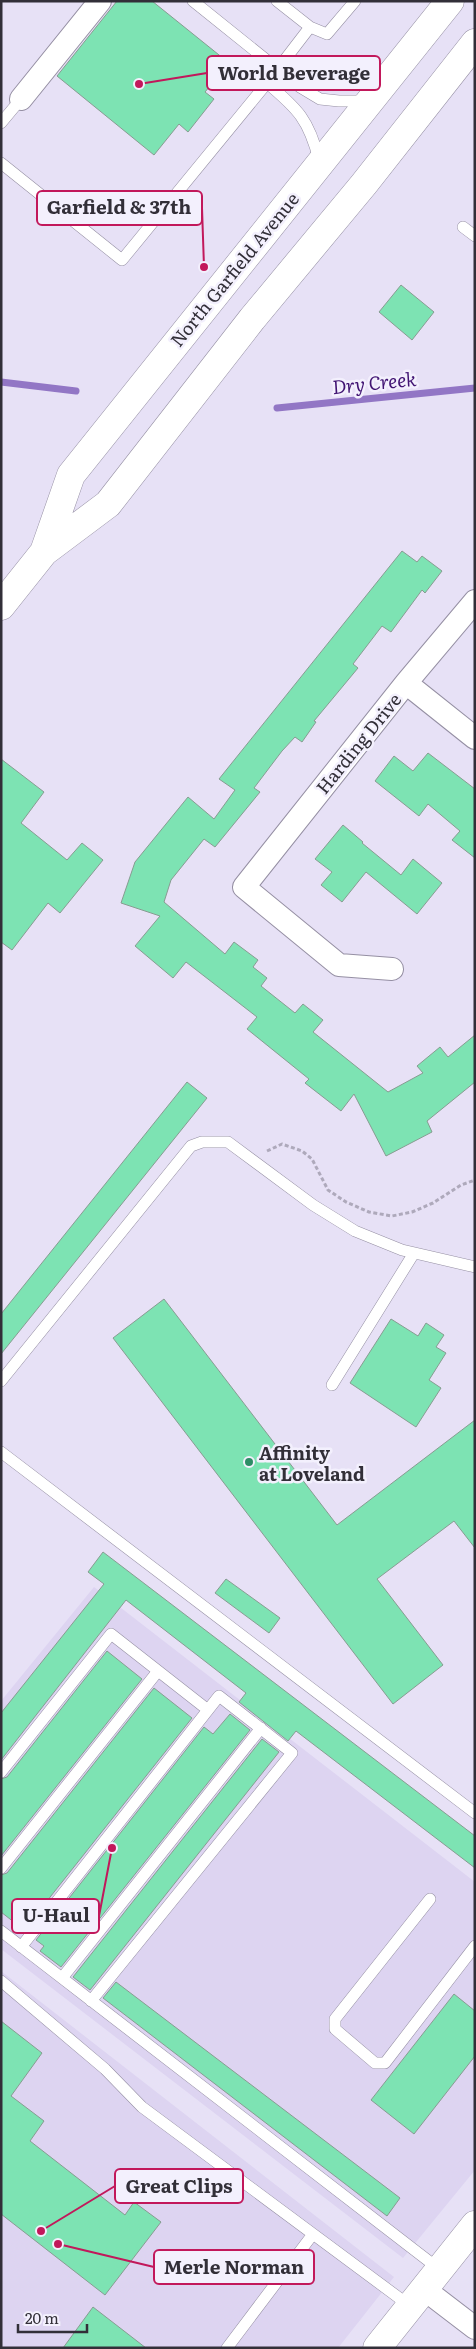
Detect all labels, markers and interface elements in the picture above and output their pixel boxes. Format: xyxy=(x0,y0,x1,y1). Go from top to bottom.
callout: World Beverage xyxy=(207,56,380,90)
text: World Beverage xyxy=(218,58,371,86)
street label: North Garfield Avenue xyxy=(163,186,305,352)
callout: Garfield & 37th xyxy=(37,191,202,225)
text: Garfield & 37th xyxy=(47,192,191,220)
water label: Dry Creek xyxy=(331,364,418,400)
street label: Harding Drive xyxy=(309,687,407,799)
place label: Affinity at Loveland xyxy=(259,1439,365,1487)
marker: Affinity at Loveland xyxy=(243,1456,255,1468)
callout: U-Haul xyxy=(12,1899,99,1933)
text: U-Haul xyxy=(22,1900,90,1928)
callout: Great Clips xyxy=(115,2169,243,2203)
text: Great Clips xyxy=(125,2171,233,2199)
callout: Merle Norman xyxy=(154,2250,314,2284)
text: Merle Norman xyxy=(164,2252,304,2280)
scale bar xyxy=(18,2302,86,2334)
text: 20 m xyxy=(25,2306,59,2329)

